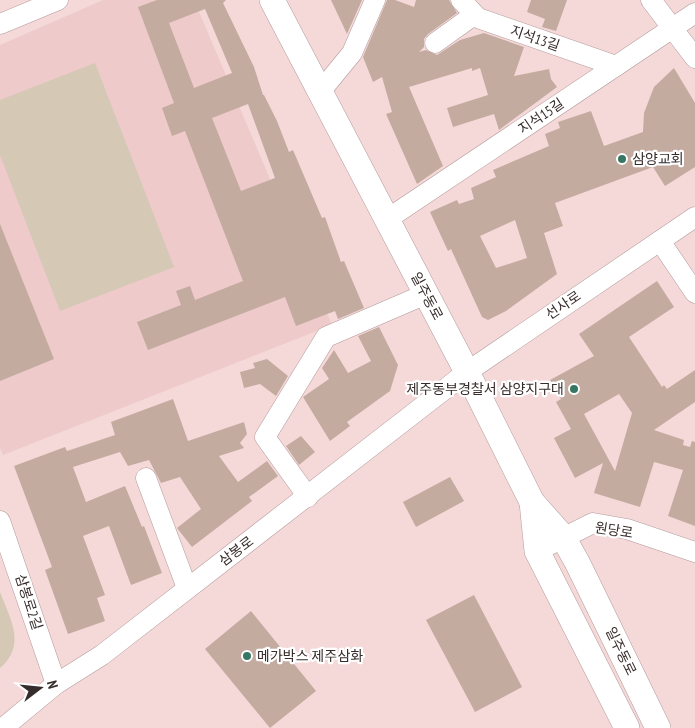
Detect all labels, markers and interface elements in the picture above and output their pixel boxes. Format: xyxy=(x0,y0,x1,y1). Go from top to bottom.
street label: 지석13길 xyxy=(508,21,562,55)
street label: 지석15길 xyxy=(515,94,567,138)
place label: 삼양교회 xyxy=(632,150,684,168)
marker: 삼양교회 xyxy=(616,153,628,165)
street label: 일주동로 xyxy=(407,269,447,323)
street label: 선사로 xyxy=(542,287,584,323)
place label: 제주동부경찰서 삼양지구대 xyxy=(406,380,564,398)
marker: 제주동부경찰서 삼양지구대 xyxy=(568,383,580,395)
street label: 원당로 xyxy=(594,518,635,542)
street label: 삼봉로 xyxy=(215,532,257,570)
street label: 삼봉로2길 xyxy=(12,572,46,632)
street label: 일주동로 xyxy=(602,624,640,678)
place label: 메가박스 제주삼화 xyxy=(257,647,363,665)
marker: 메가박스 제주삼화 xyxy=(241,650,253,662)
north arrow xyxy=(15,663,65,713)
text: N xyxy=(43,678,62,691)

